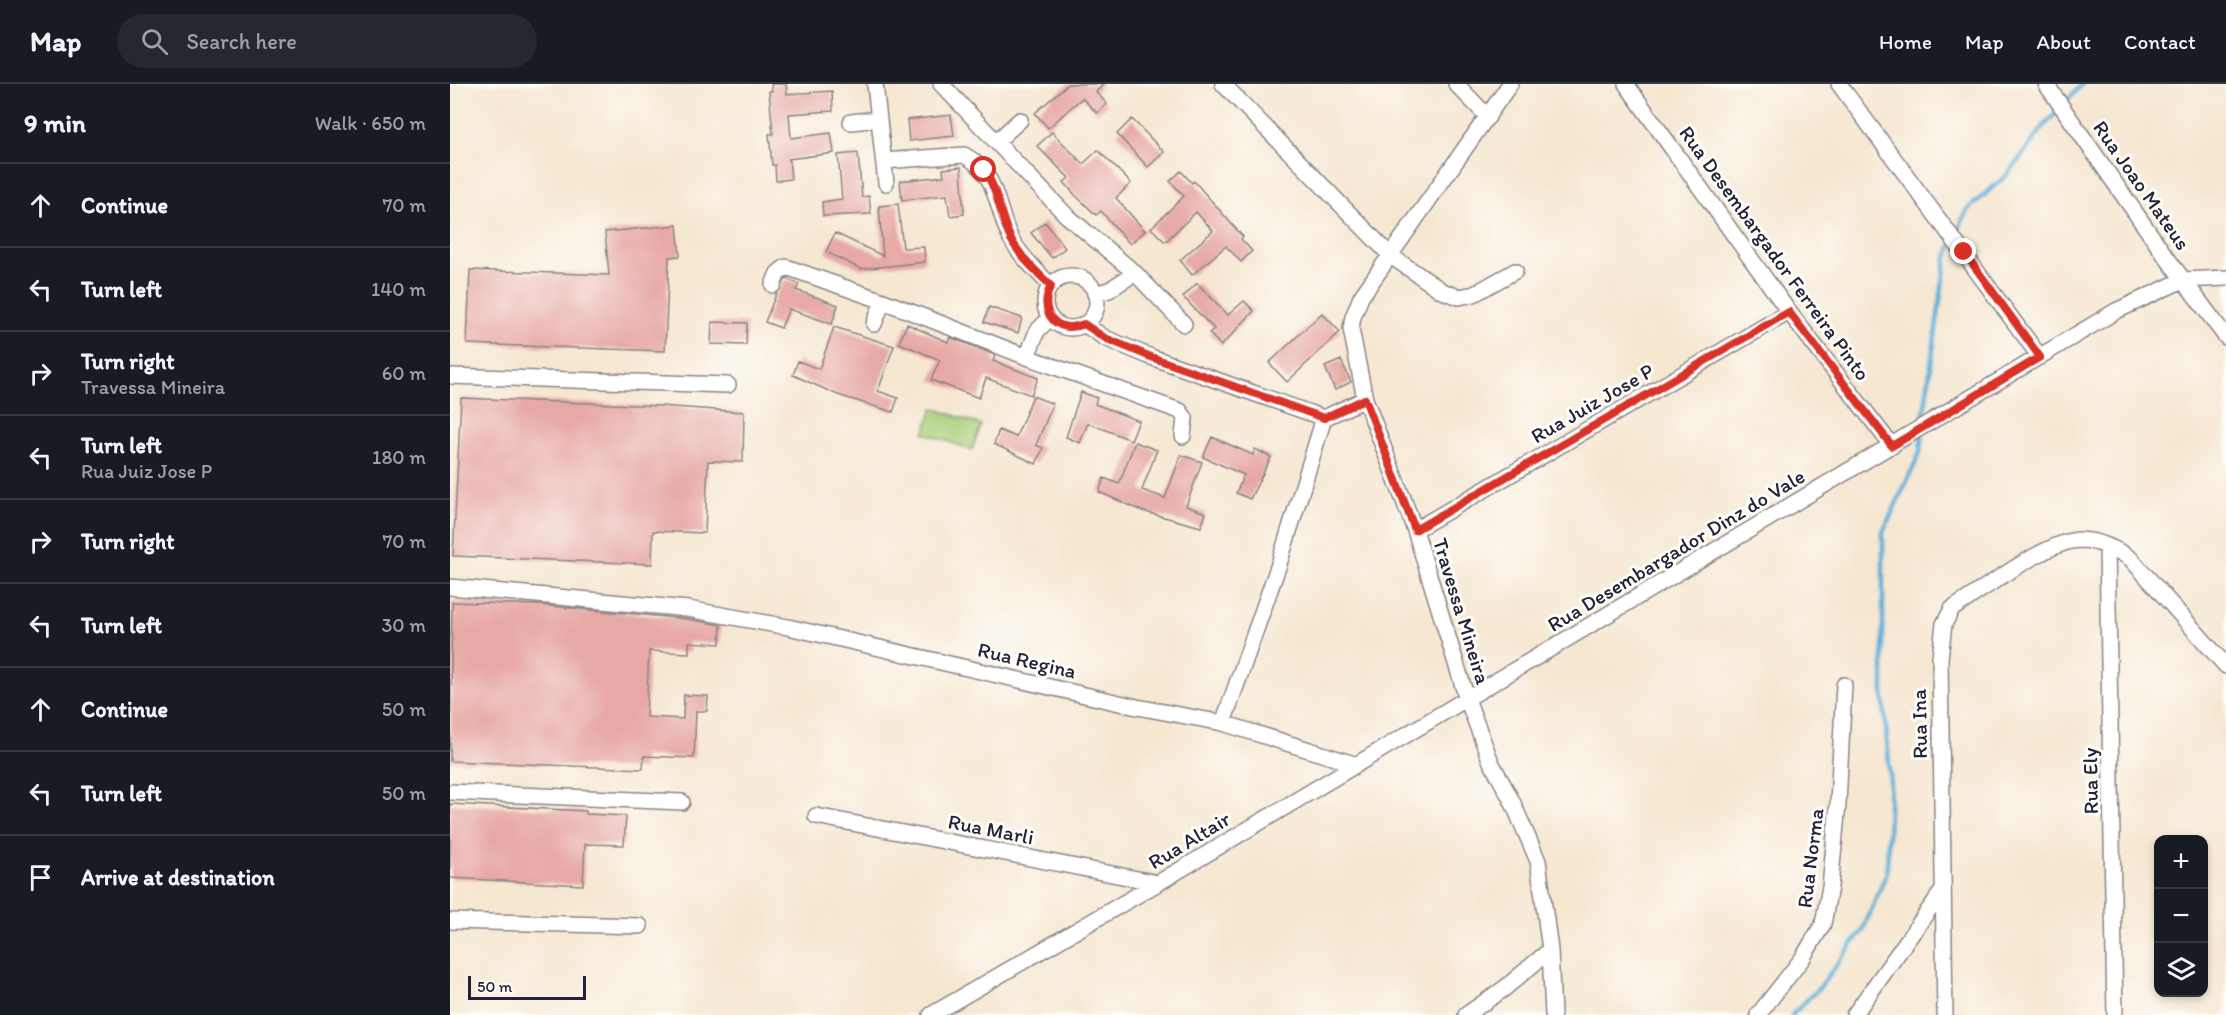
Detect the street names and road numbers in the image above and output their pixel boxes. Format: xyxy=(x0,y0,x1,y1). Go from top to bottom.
street label: Rua Joao Mateus xyxy=(2088,116,2196,254)
street label: Rua Desembargador Ferreira Pinto xyxy=(1674,121,1876,385)
street label: Rua Juiz Jose P xyxy=(1526,358,1658,448)
street label: Rua Desembargador Dinz do Vale xyxy=(1543,463,1809,637)
street label: Travessa Mineira xyxy=(1428,535,1496,687)
street label: Rua Regina xyxy=(975,637,1079,683)
street label: Rua Ina xyxy=(1906,689,1932,759)
street label: Rua Ely xyxy=(2077,747,2103,815)
street label: Rua Altair xyxy=(1143,805,1235,874)
street label: Rua Norma xyxy=(1791,807,1829,909)
street label: Rua Marli xyxy=(946,808,1036,850)

